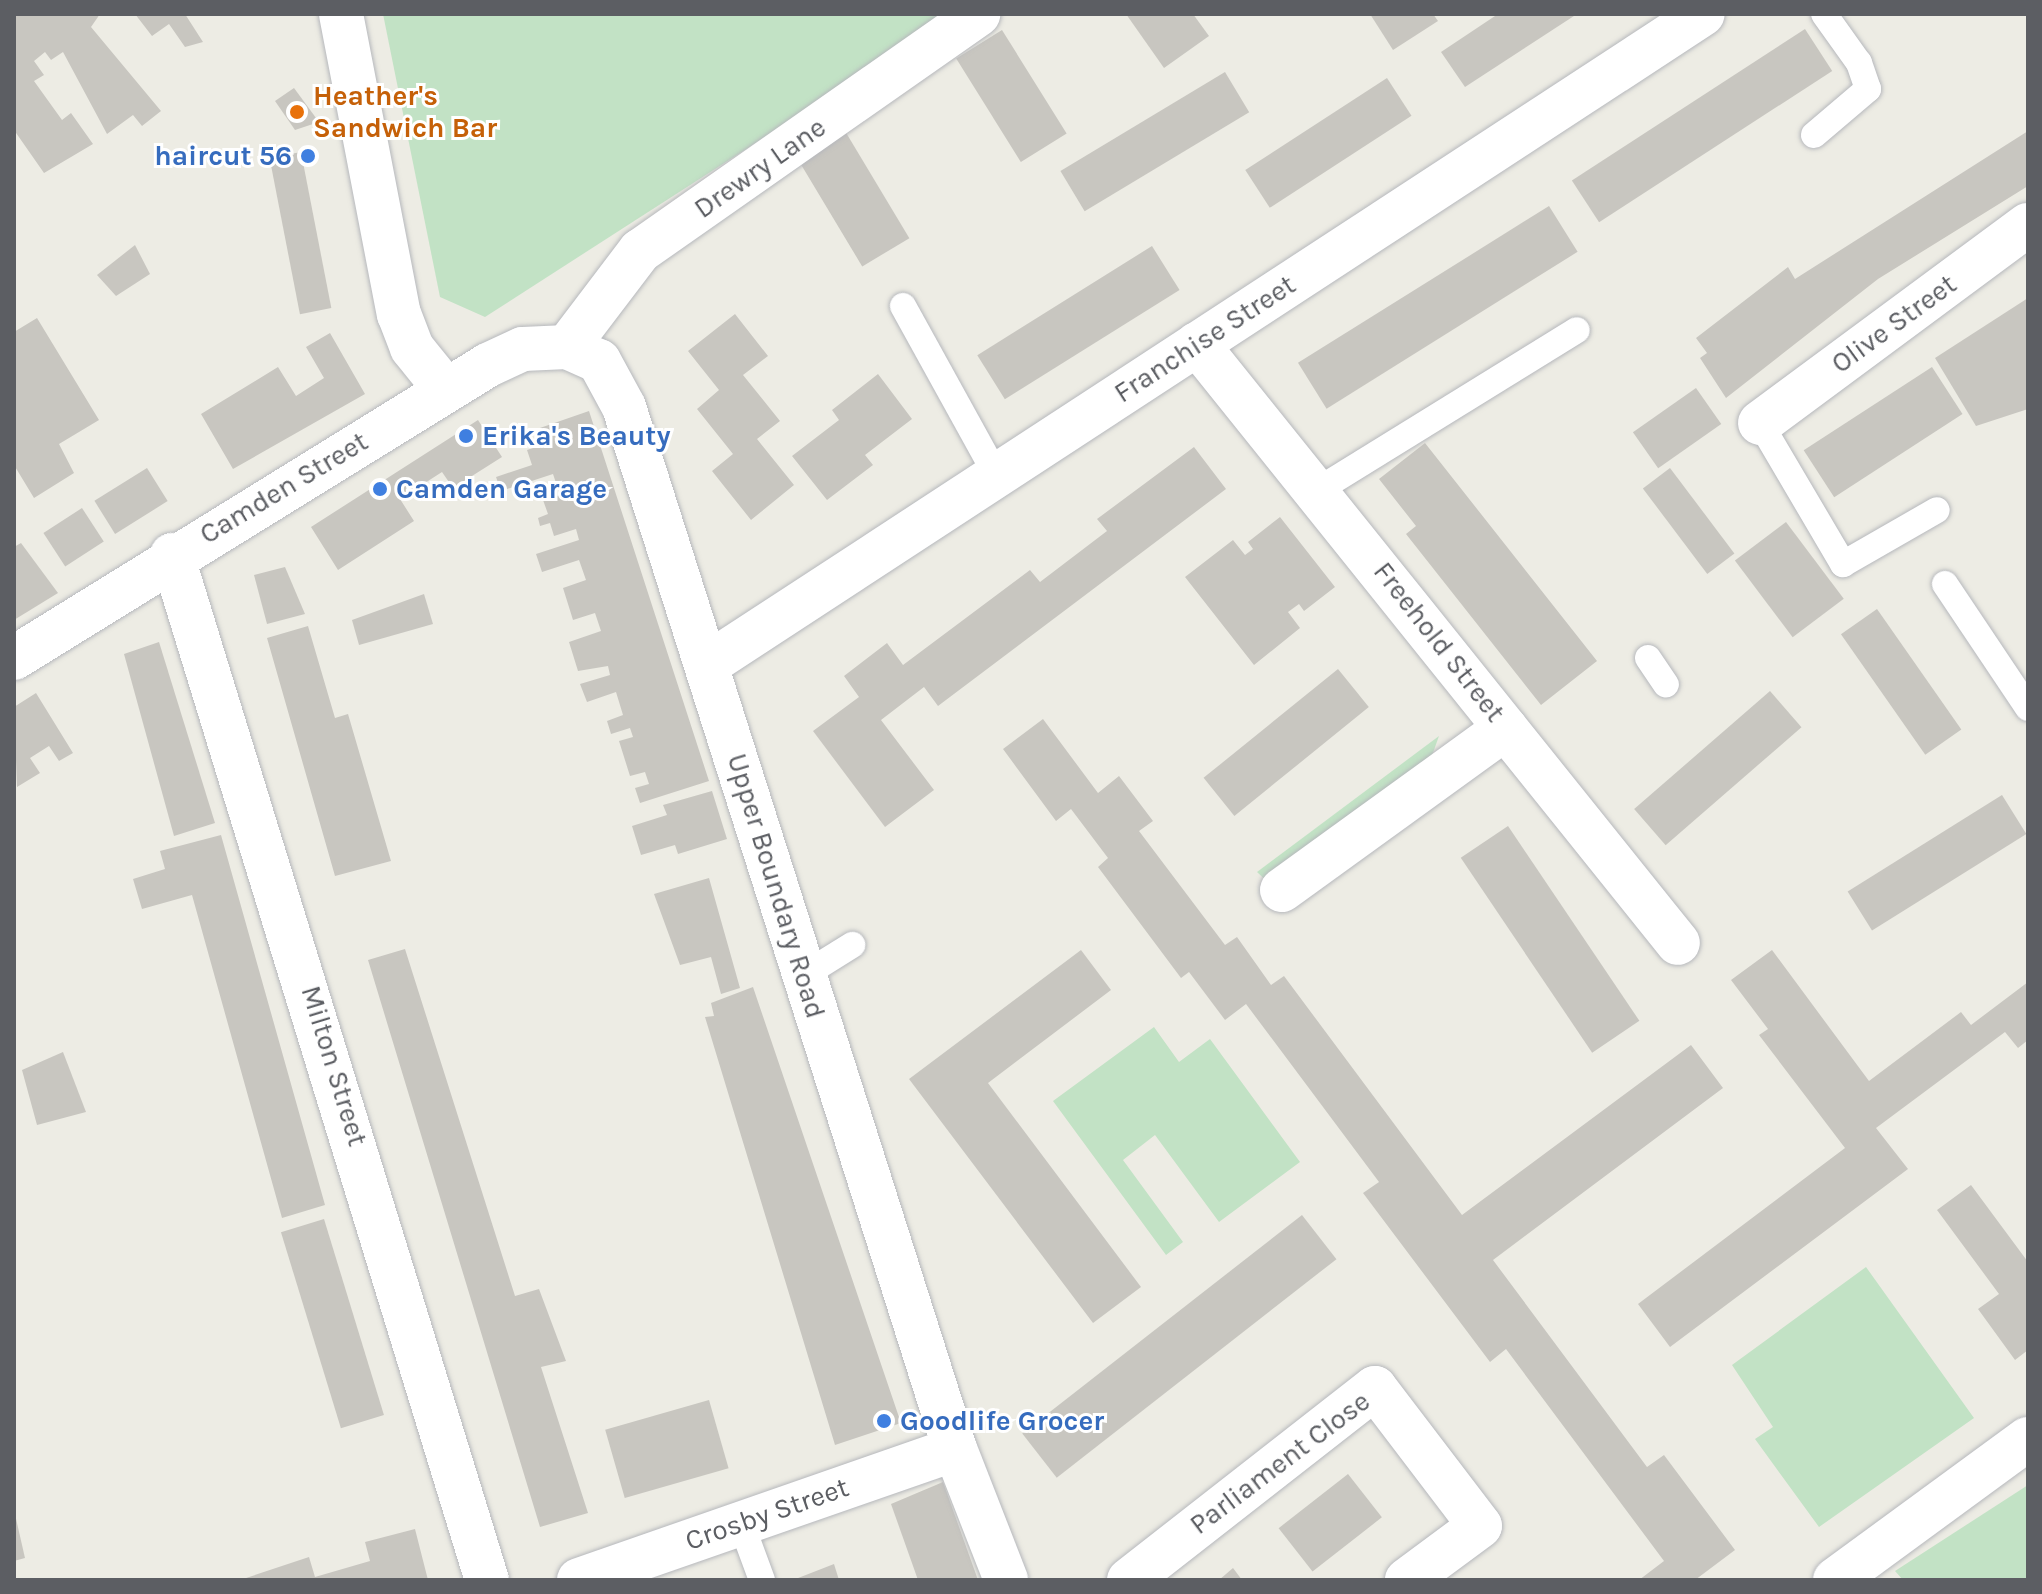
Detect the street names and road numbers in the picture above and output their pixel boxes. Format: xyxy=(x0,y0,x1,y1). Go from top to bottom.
street label: Drewry Lane xyxy=(688,110,832,226)
street label: Olive Street xyxy=(1825,267,1963,381)
street label: Franchise Street xyxy=(1108,268,1302,410)
street label: Camden Street xyxy=(194,425,374,551)
street label: Freehold Street xyxy=(1366,555,1512,729)
street label: Upper Boundary Road xyxy=(720,750,832,1022)
street label: Milton Street xyxy=(294,982,374,1150)
street label: Parliament Close xyxy=(1183,1384,1377,1542)
street label: Crosby Street xyxy=(681,1470,853,1558)

